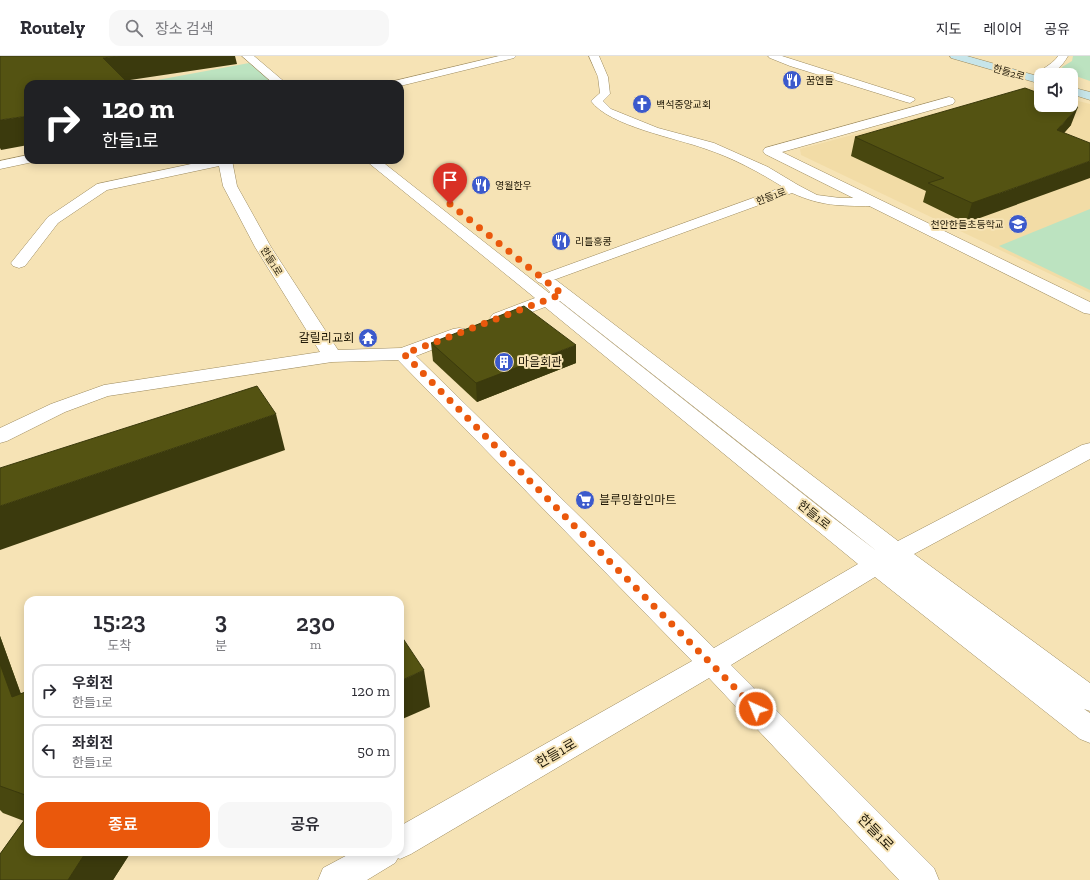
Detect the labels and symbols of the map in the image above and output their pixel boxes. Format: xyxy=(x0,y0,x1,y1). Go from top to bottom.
street label: 한들2로 xyxy=(991,63,1026,83)
restaurant icon: 꿈엔들 xyxy=(781,69,803,91)
place label: 꿈엔들 xyxy=(806,75,834,87)
church icon: 백석중앙교회 xyxy=(631,93,653,115)
place label: 백석중앙교회 xyxy=(656,99,711,111)
pin xyxy=(433,163,467,204)
restaurant icon: 영월한우 xyxy=(470,174,492,196)
place label: 영월한우 xyxy=(495,180,532,192)
street label: 한들1로 xyxy=(755,186,788,208)
school or university icon: 천안한들초등학교 xyxy=(1007,213,1029,235)
place label: 천안한들초등학교 xyxy=(930,219,1004,231)
restaurant icon: 리틀홍콩 xyxy=(550,230,572,252)
place label: 리틀홍콩 xyxy=(575,236,612,248)
street label: 한들1로 xyxy=(258,245,285,278)
temple icon: 갈릴리교회 xyxy=(357,327,379,349)
place label: 갈릴리교회 xyxy=(299,331,354,345)
building icon: 마을회관 xyxy=(493,351,515,373)
place label: 마을회관 xyxy=(518,355,562,369)
supermarket icon: 블루밍할인마트 xyxy=(574,489,596,511)
place label: 블루밍할인마트 xyxy=(599,493,676,507)
street label: 한들1로 xyxy=(795,498,833,532)
position arrow xyxy=(735,688,777,730)
street label: 한들1로 xyxy=(533,735,580,772)
street label: 한들1로 xyxy=(854,811,897,854)

